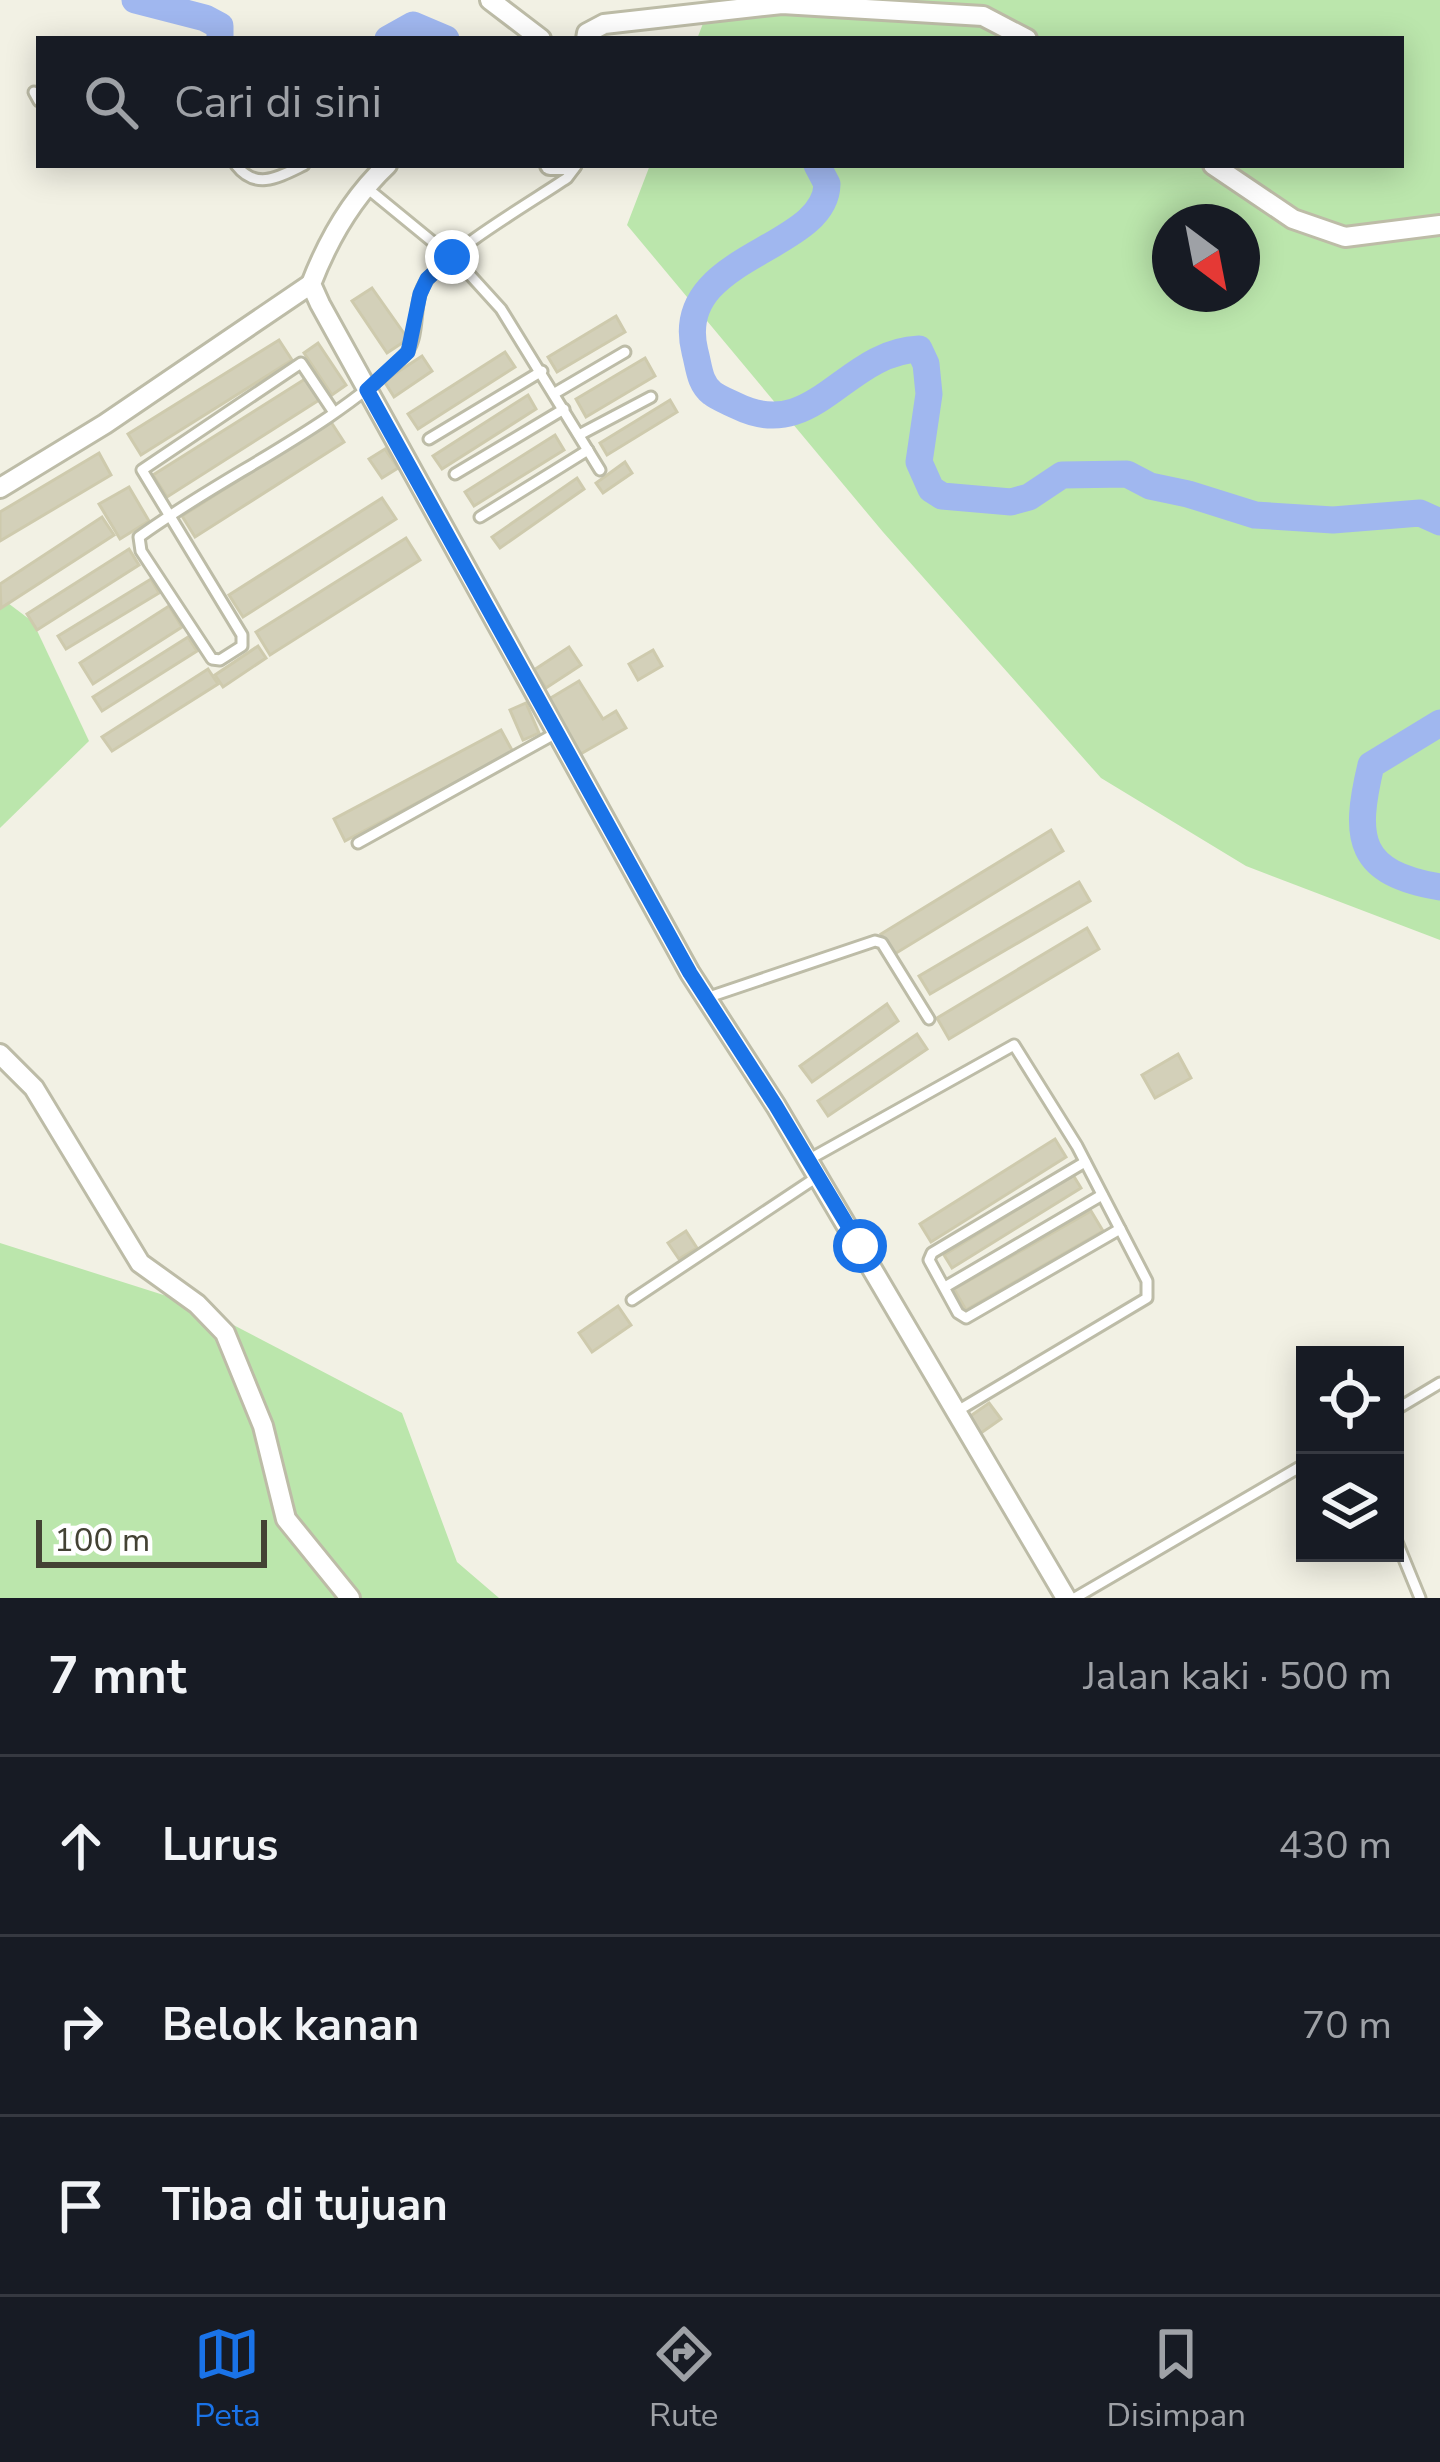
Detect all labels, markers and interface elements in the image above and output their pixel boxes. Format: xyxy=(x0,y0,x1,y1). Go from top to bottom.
search box xyxy=(36,36,1404,168)
icon: search xyxy=(78,69,144,135)
text: Cari di sini xyxy=(174,72,382,133)
north arrow xyxy=(1152,204,1260,312)
route end xyxy=(425,230,479,284)
route start xyxy=(833,1219,887,1273)
map controls xyxy=(1296,1346,1404,1562)
button: locate xyxy=(1296,1346,1404,1454)
button: layers xyxy=(1296,1454,1404,1562)
scale bar xyxy=(36,1514,267,1567)
text: 100 m xyxy=(54,1518,150,1563)
text: 7 mnt xyxy=(48,1641,187,1711)
text: Jalan kaki · 500 m xyxy=(1083,1650,1392,1703)
icon: ahead xyxy=(48,1813,114,1879)
text: Lurus xyxy=(162,1815,279,1876)
text: 430 m xyxy=(1278,1819,1392,1872)
icon: right xyxy=(48,1993,114,2059)
text: Belok kanan xyxy=(162,1995,419,2056)
text: 70 m xyxy=(1302,1999,1392,2052)
icon: arrive xyxy=(48,2173,114,2239)
text: Tiba di tujuan xyxy=(162,2175,448,2236)
tab: Peta xyxy=(194,2321,261,2438)
tab: Rute xyxy=(649,2321,718,2438)
tab: Disimpan xyxy=(1107,2321,1246,2438)

